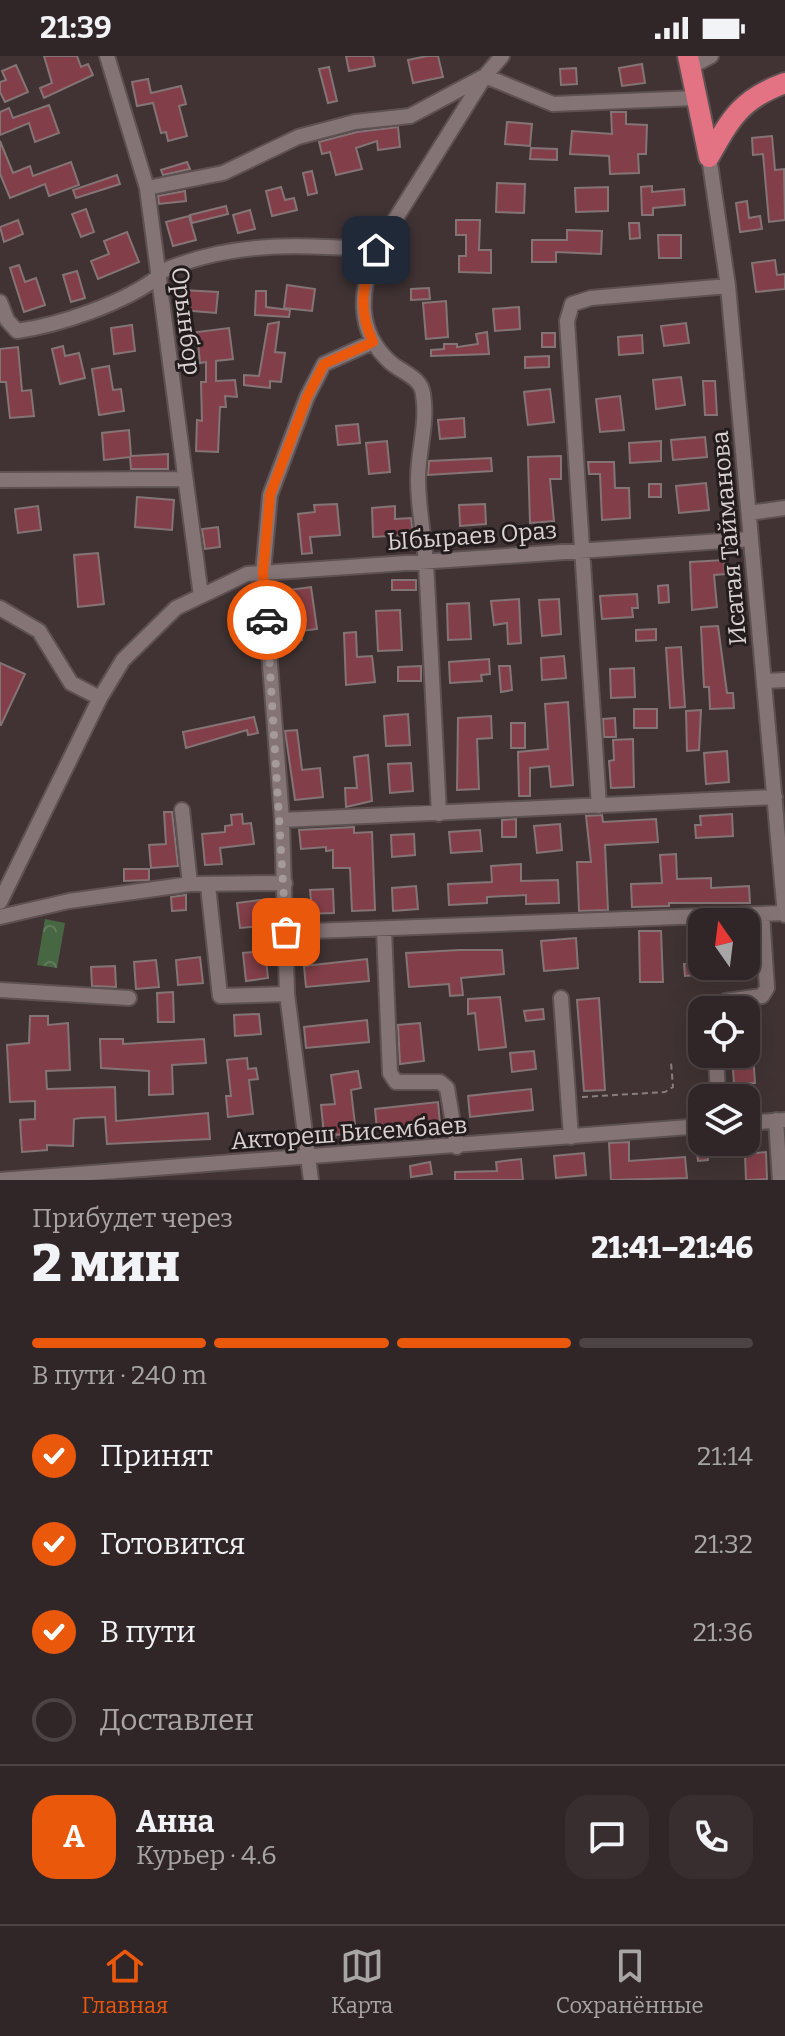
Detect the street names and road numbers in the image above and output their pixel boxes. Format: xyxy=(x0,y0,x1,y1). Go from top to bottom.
street label: Орынбор xyxy=(165,265,207,377)
street label: Исатая Тайманова xyxy=(706,430,752,646)
street label: Ыбыраев Ораз xyxy=(386,516,558,556)
street label: Актореш Бисембаев xyxy=(230,1111,468,1155)

